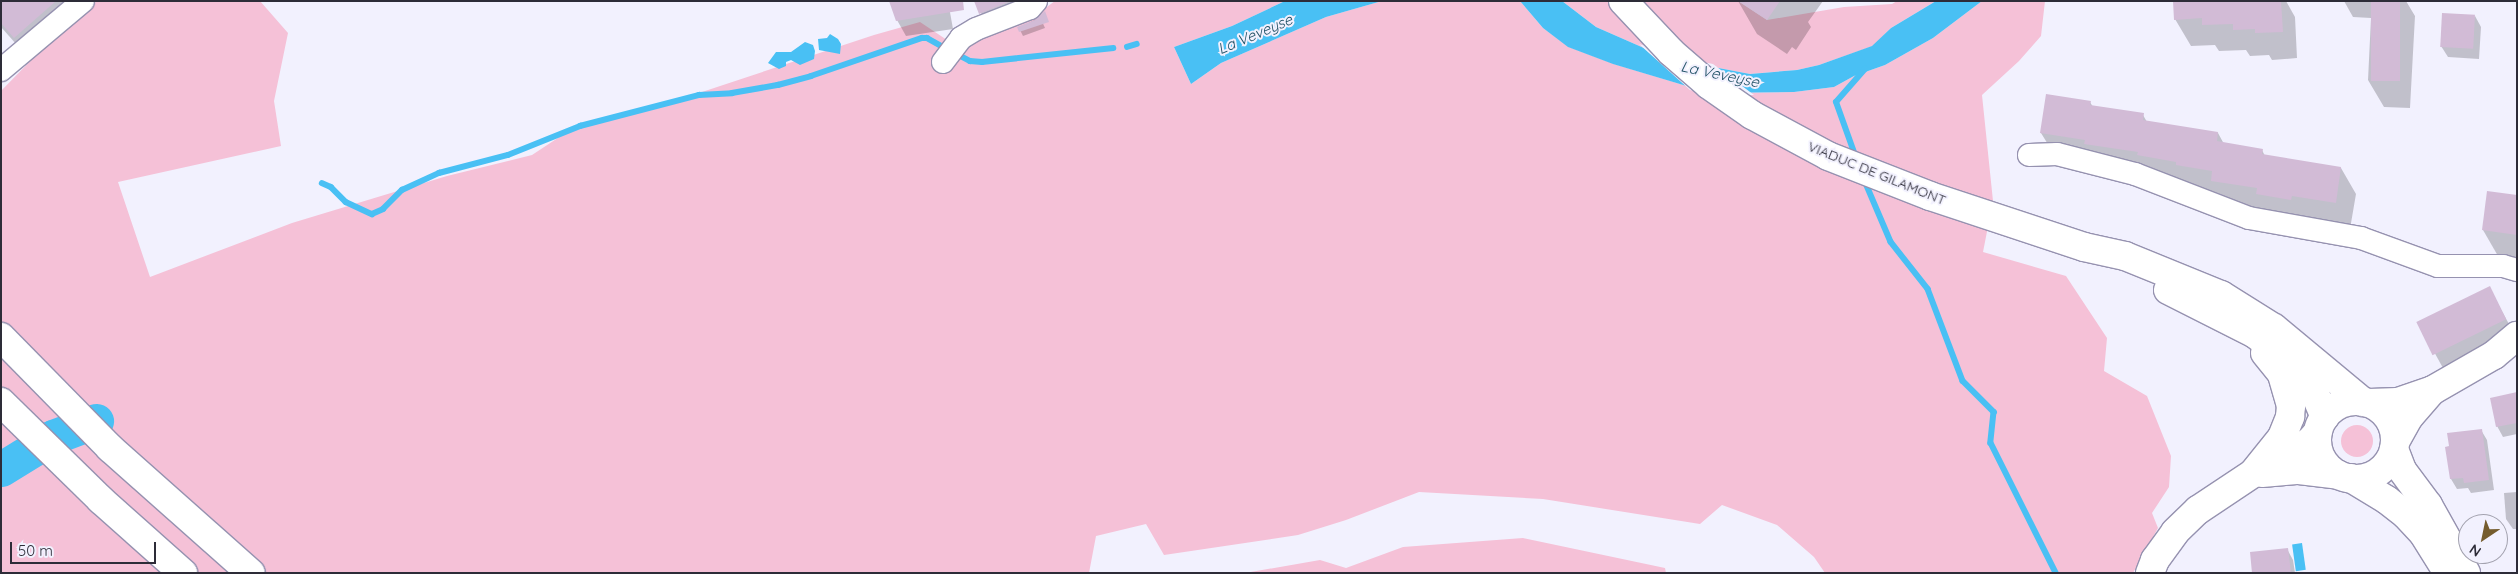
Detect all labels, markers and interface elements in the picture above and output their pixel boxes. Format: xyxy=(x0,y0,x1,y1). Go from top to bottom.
water label: La Veveyse xyxy=(1215,10,1295,58)
water label: La Veveyse xyxy=(1679,57,1761,91)
street label: VIADUC DE GILAMONT xyxy=(1806,138,1948,208)
north arrow xyxy=(2458,514,2508,564)
scale bar xyxy=(12,532,159,564)
text: N xyxy=(2466,540,2484,561)
text: 50 m xyxy=(18,541,53,560)

